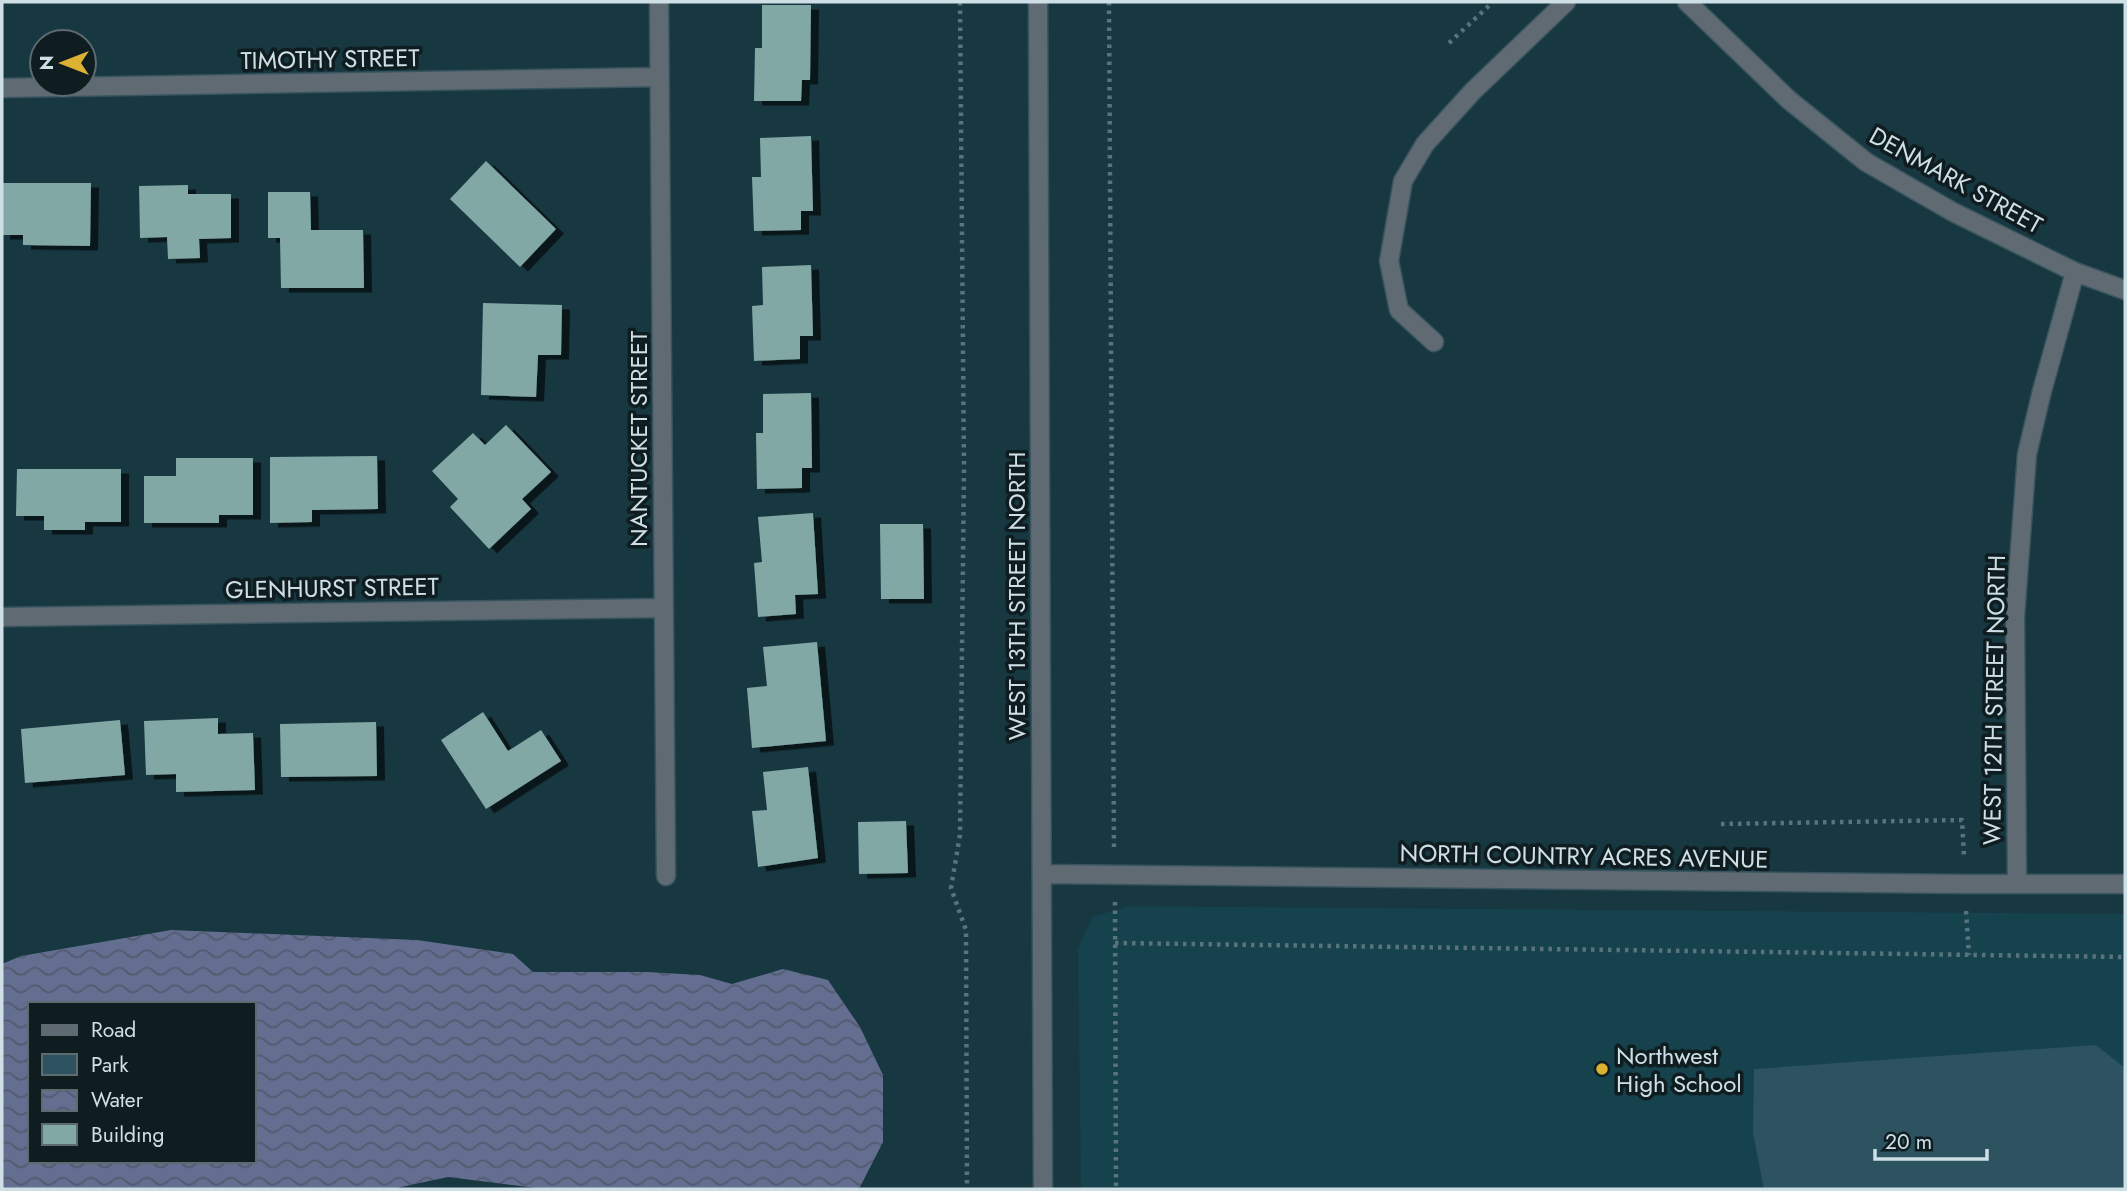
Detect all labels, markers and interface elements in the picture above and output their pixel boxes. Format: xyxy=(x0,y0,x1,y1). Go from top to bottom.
north arrow xyxy=(28,28,98,98)
street label: TIMOTHY STREET xyxy=(240,40,420,78)
text: N xyxy=(33,55,60,71)
street label: DENMARK STREET xyxy=(1863,118,2049,242)
street label: NANTUCKET STREET xyxy=(621,331,656,547)
street label: WEST 13TH STREET NORTH xyxy=(999,451,1034,741)
street label: WEST 12TH STREET NORTH xyxy=(1974,555,2014,845)
street label: GLENHURST STREET xyxy=(225,569,439,607)
street label: NORTH COUNTRY ACRES AVENUE xyxy=(1399,835,1769,877)
legend xyxy=(28,1002,256,1163)
text: Road xyxy=(91,1015,136,1045)
place label: Northwest High School xyxy=(1616,1038,1742,1101)
text: Park xyxy=(91,1050,129,1080)
marker: Northwest High School xyxy=(1594,1061,1610,1077)
text: Water xyxy=(91,1085,144,1115)
scale bar xyxy=(1875,1118,1987,1162)
text: Building xyxy=(91,1120,164,1150)
text: 20 m xyxy=(1885,1127,1932,1157)

